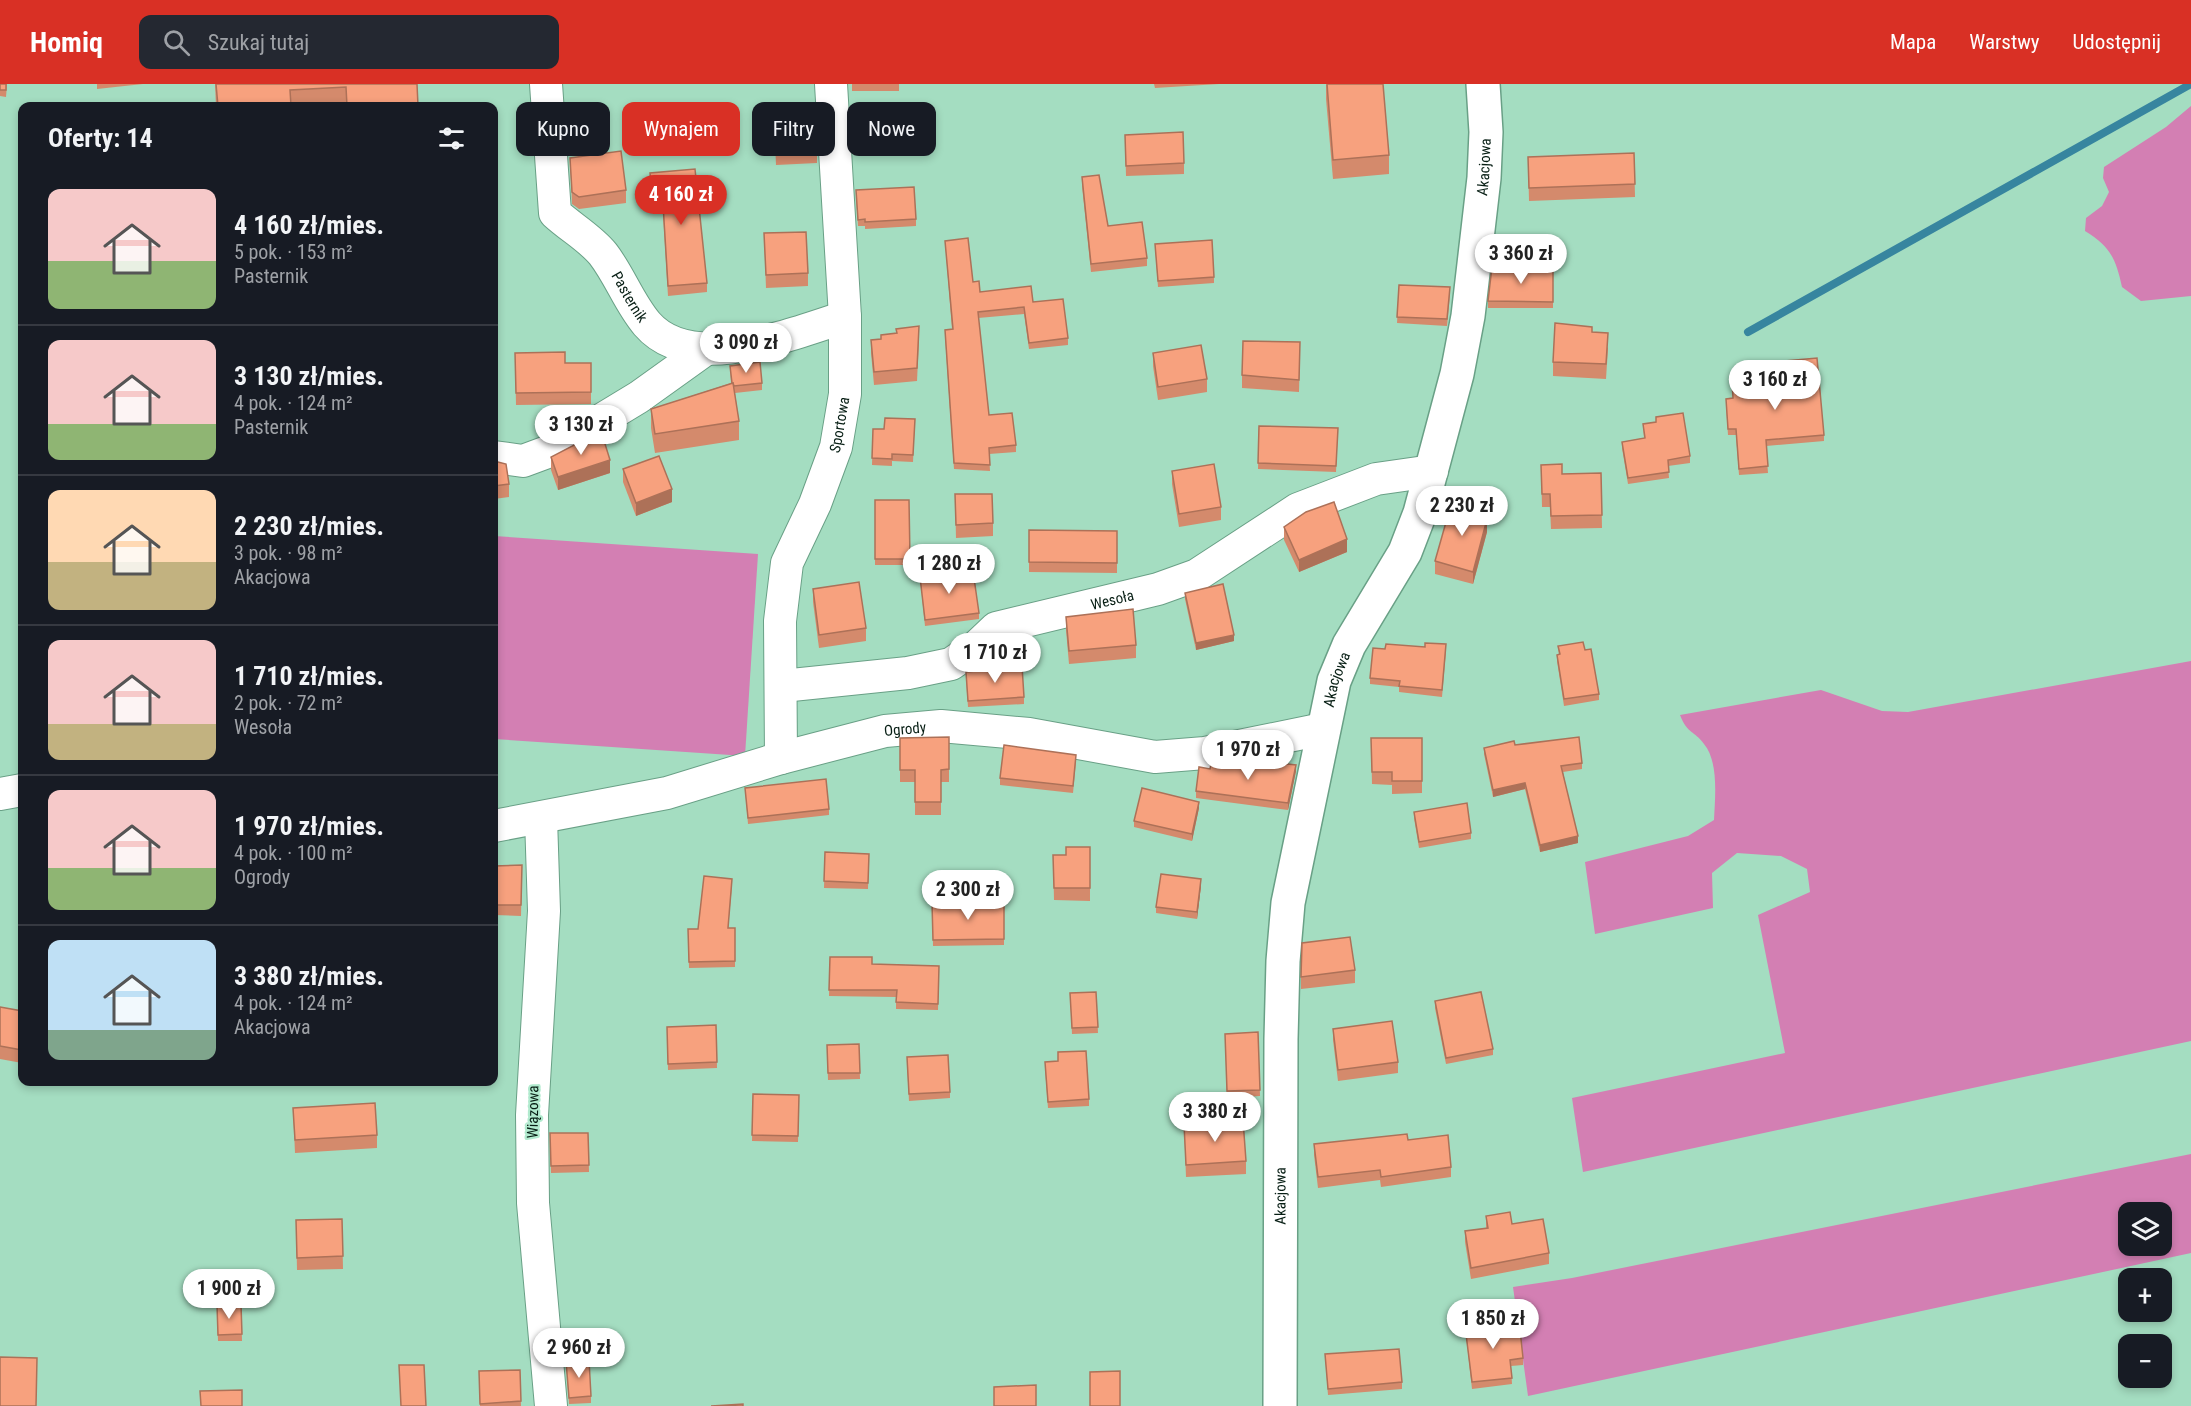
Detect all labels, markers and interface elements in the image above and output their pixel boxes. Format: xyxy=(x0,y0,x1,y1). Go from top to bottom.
search box xyxy=(139,15,559,69)
text: Homiq xyxy=(30,26,103,59)
icon: search xyxy=(160,26,193,59)
text: Szukaj tutaj xyxy=(208,30,309,55)
text: Mapa xyxy=(1890,30,1936,54)
text: Warstwy xyxy=(1969,30,2040,54)
text: Udostępnij xyxy=(2073,30,2161,54)
chip: Kupno xyxy=(516,102,610,156)
chip: Wynajem xyxy=(622,102,740,156)
chip: Filtry xyxy=(752,102,835,156)
chip: Nowe xyxy=(847,102,936,156)
icon: filters xyxy=(435,122,468,155)
text: Oferty: 14 xyxy=(48,123,153,153)
street label: Akacjowa xyxy=(1473,138,1495,197)
pin: 4 160 zł xyxy=(619,175,743,226)
text: 4 160 zł xyxy=(649,182,713,206)
text: 4 160 zł/mies. xyxy=(234,210,384,240)
icon: home xyxy=(96,213,168,285)
pin: 3 360 zł xyxy=(1459,234,1583,285)
text: 5 pok. · 153 m² xyxy=(234,240,353,264)
text: 3 360 zł xyxy=(1489,241,1553,265)
text: Pasternik xyxy=(234,264,308,288)
street label: Pasternik xyxy=(608,268,652,326)
pin: 3 090 zł xyxy=(684,323,808,374)
text: 3 090 zł xyxy=(714,330,778,354)
pin: 3 160 zł xyxy=(1713,360,1837,411)
text: 3 130 zł/mies. xyxy=(234,361,384,391)
icon: home xyxy=(96,364,168,436)
text: 3 160 zł xyxy=(1743,367,1807,391)
text: 4 pok. · 124 m² xyxy=(234,391,353,415)
street label: Sportowa xyxy=(826,395,853,455)
pin: 3 130 zł xyxy=(519,405,643,456)
text: 3 130 zł xyxy=(549,412,613,436)
text: Pasternik xyxy=(234,415,308,439)
pin: 2 230 zł xyxy=(1400,486,1524,537)
text: 2 230 zł xyxy=(1430,493,1494,517)
text: 2 230 zł/mies. xyxy=(234,511,384,541)
icon: home xyxy=(96,514,168,586)
text: 3 pok. · 98 m² xyxy=(234,541,343,565)
pin: 1 280 zł xyxy=(887,544,1011,595)
text: 1 280 zł xyxy=(917,551,981,575)
text: Akacjowa xyxy=(234,565,310,589)
street label: Wesoła xyxy=(1089,586,1136,614)
pin: 1 710 zł xyxy=(933,633,1057,684)
text: 1 710 zł xyxy=(963,640,1027,664)
street label: Akacjowa xyxy=(1320,649,1354,709)
text: 1 710 zł/mies. xyxy=(234,661,384,691)
icon: home xyxy=(96,664,168,736)
text: 2 pok. · 72 m² xyxy=(234,691,343,715)
text: Wesoła xyxy=(234,715,292,739)
street label: Ogrody xyxy=(883,718,927,740)
pin: 1 970 zł xyxy=(1186,730,1310,781)
text: 1 970 zł xyxy=(1216,737,1280,761)
text: 1 970 zł/mies. xyxy=(234,811,384,841)
icon: home xyxy=(96,814,168,886)
text: 4 pok. · 100 m² xyxy=(234,841,353,865)
text: Ogrody xyxy=(234,865,290,889)
pin: 2 300 zł xyxy=(906,870,1030,921)
text: 2 300 zł xyxy=(936,877,1000,901)
text: 3 380 zł/mies. xyxy=(234,961,384,991)
icon: home xyxy=(96,964,168,1036)
text: 4 pok. · 124 m² xyxy=(234,991,353,1015)
text: Akacjowa xyxy=(234,1015,310,1039)
street label: Wiązowa xyxy=(524,1085,542,1139)
pin: 3 380 zł xyxy=(1153,1092,1277,1143)
text: 3 380 zł xyxy=(1183,1099,1247,1123)
street label: Akacjowa xyxy=(1271,1167,1290,1225)
map controls xyxy=(2118,1202,2172,1388)
button: layers xyxy=(2118,1202,2172,1256)
button: + xyxy=(2118,1268,2172,1322)
pin: 1 900 zł xyxy=(167,1269,291,1320)
text: 1 900 zł xyxy=(197,1276,261,1300)
pin: 1 850 zł xyxy=(1431,1299,1555,1350)
text: 1 850 zł xyxy=(1461,1306,1525,1330)
pin: 2 960 zł xyxy=(517,1328,641,1379)
button: − xyxy=(2118,1334,2172,1388)
text: 2 960 zł xyxy=(547,1335,611,1359)

